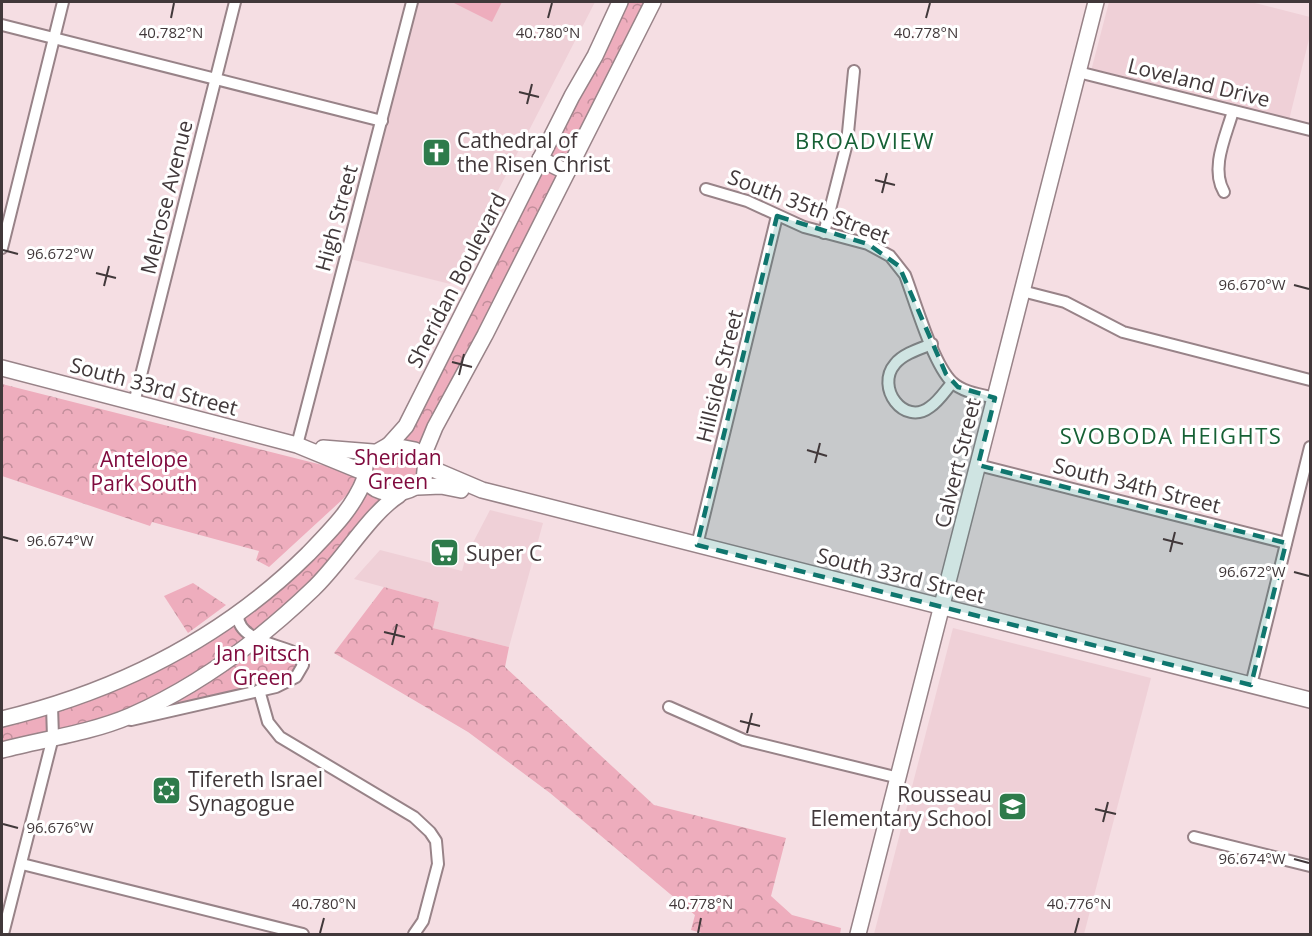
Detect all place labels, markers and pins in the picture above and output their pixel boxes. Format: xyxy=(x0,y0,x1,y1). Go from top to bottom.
place label: Cathedral of the Risen Christ xyxy=(457,126,611,178)
church icon: Cathedral of the Risen Christ xyxy=(420,136,452,168)
supermarket icon: Super C xyxy=(429,537,461,569)
place label: Super C xyxy=(466,539,542,567)
place label: Tifereth Israel Synagogue xyxy=(188,765,323,817)
synagogue icon: Tifereth Israel Synagogue xyxy=(151,775,183,807)
place label: Rousseau Elementary School xyxy=(810,780,992,832)
school or university icon: Rousseau Elementary School xyxy=(997,790,1029,822)

